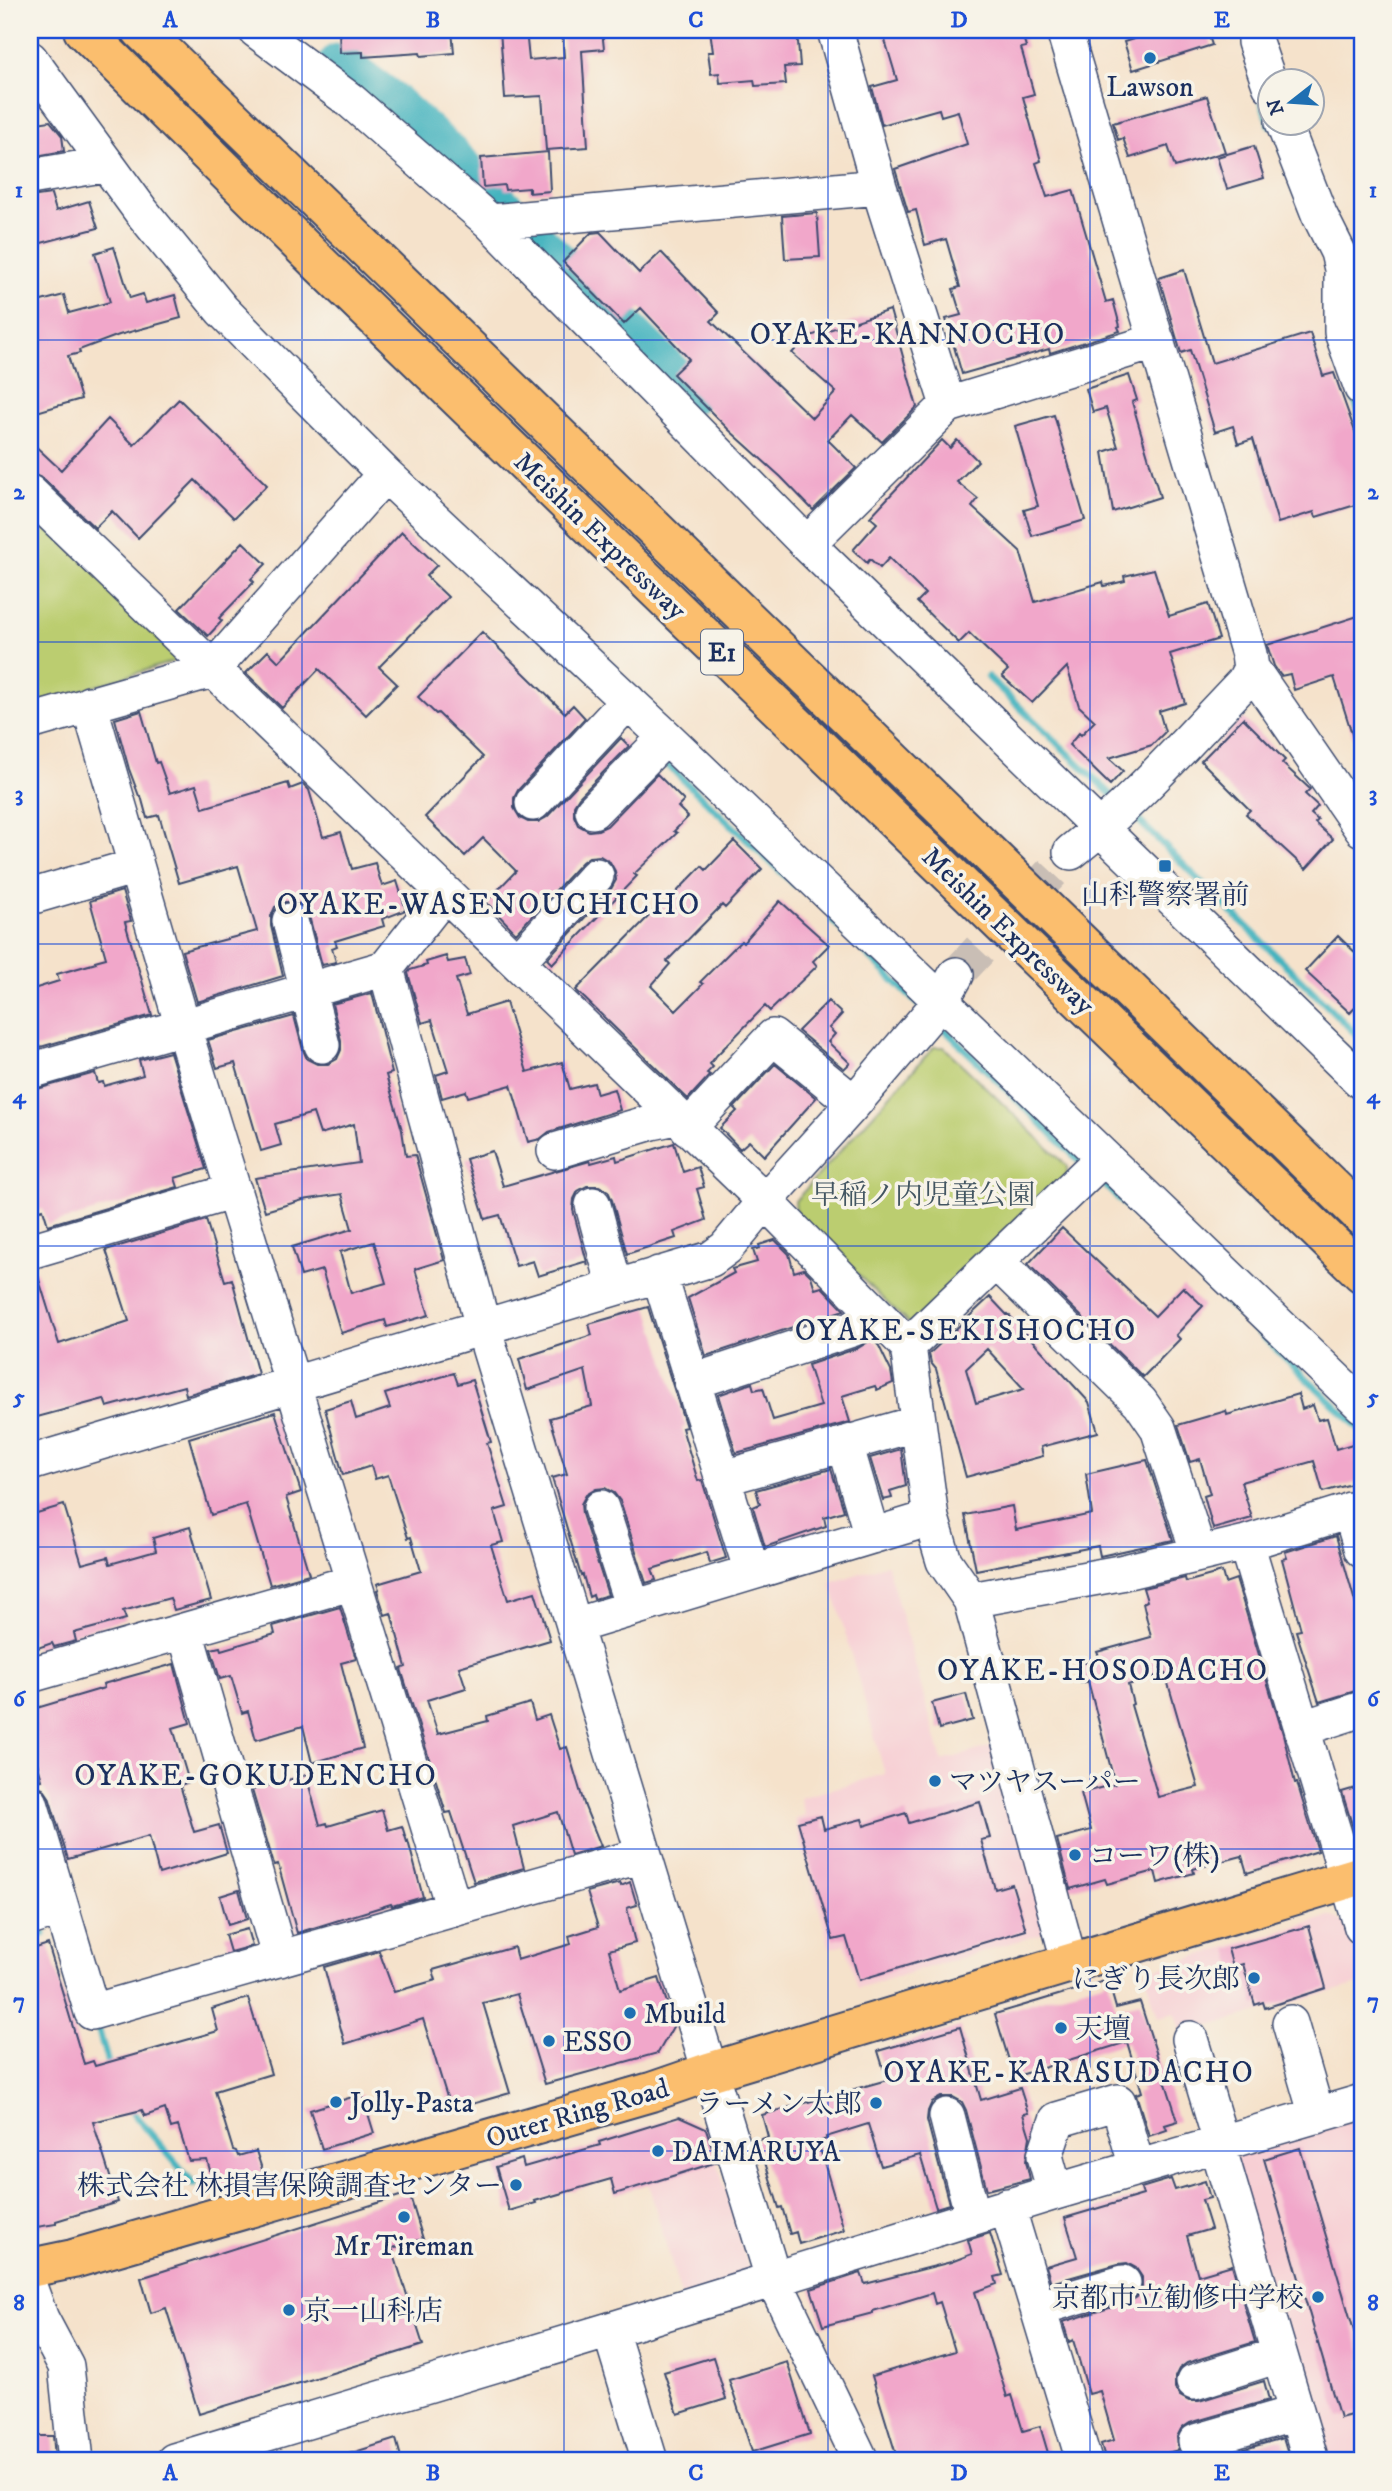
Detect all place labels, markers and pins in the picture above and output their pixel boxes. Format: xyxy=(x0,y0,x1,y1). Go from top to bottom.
marker: Lawson xyxy=(1142,50,1158,66)
place label: Lawson xyxy=(1106,70,1194,105)
marker: 山科警察署前 xyxy=(1157,858,1173,874)
place label: 山科警察署前 xyxy=(1081,878,1249,913)
place label: マツヤスーパー xyxy=(949,1765,1141,1800)
marker: マツヤスーパー xyxy=(927,1773,943,1789)
place label: コーワ(株) xyxy=(1089,1839,1220,1874)
marker: コーワ(株) xyxy=(1067,1847,1083,1863)
place label: にぎり長次郎 xyxy=(1072,1962,1240,1997)
marker: にぎり長次郎 xyxy=(1246,1970,1262,1986)
place label: Mbuild xyxy=(644,1997,726,2032)
marker: Mbuild xyxy=(622,2005,638,2021)
place label: 天壇 xyxy=(1075,2012,1131,2047)
marker: 天壇 xyxy=(1053,2020,1069,2036)
place label: ESSO xyxy=(563,2025,632,2060)
marker: ESSO xyxy=(541,2033,557,2049)
place label: Jolly-Pasta xyxy=(347,2086,474,2121)
place label: ラーメン太郎 xyxy=(695,2087,862,2122)
marker: Jolly-Pasta xyxy=(328,2094,344,2110)
marker: ラーメン太郎 xyxy=(868,2095,884,2111)
place label: DAIMARUYA xyxy=(672,2135,841,2170)
marker: DAIMARUYA xyxy=(650,2143,666,2159)
place label: 株式会社 林損害保険調査センター xyxy=(77,2169,502,2204)
marker: 株式会社 林損害保険調査センター xyxy=(508,2177,524,2193)
marker: Mr Tireman xyxy=(396,2209,412,2225)
place label: Mr Tireman xyxy=(334,2229,474,2264)
place label: 京都市立勧修中学校 xyxy=(1052,2281,1304,2316)
marker: 京都市立勧修中学校 xyxy=(1310,2289,1326,2305)
place label: 京一山科店 xyxy=(303,2294,443,2329)
marker: 京一山科店 xyxy=(281,2302,297,2318)

